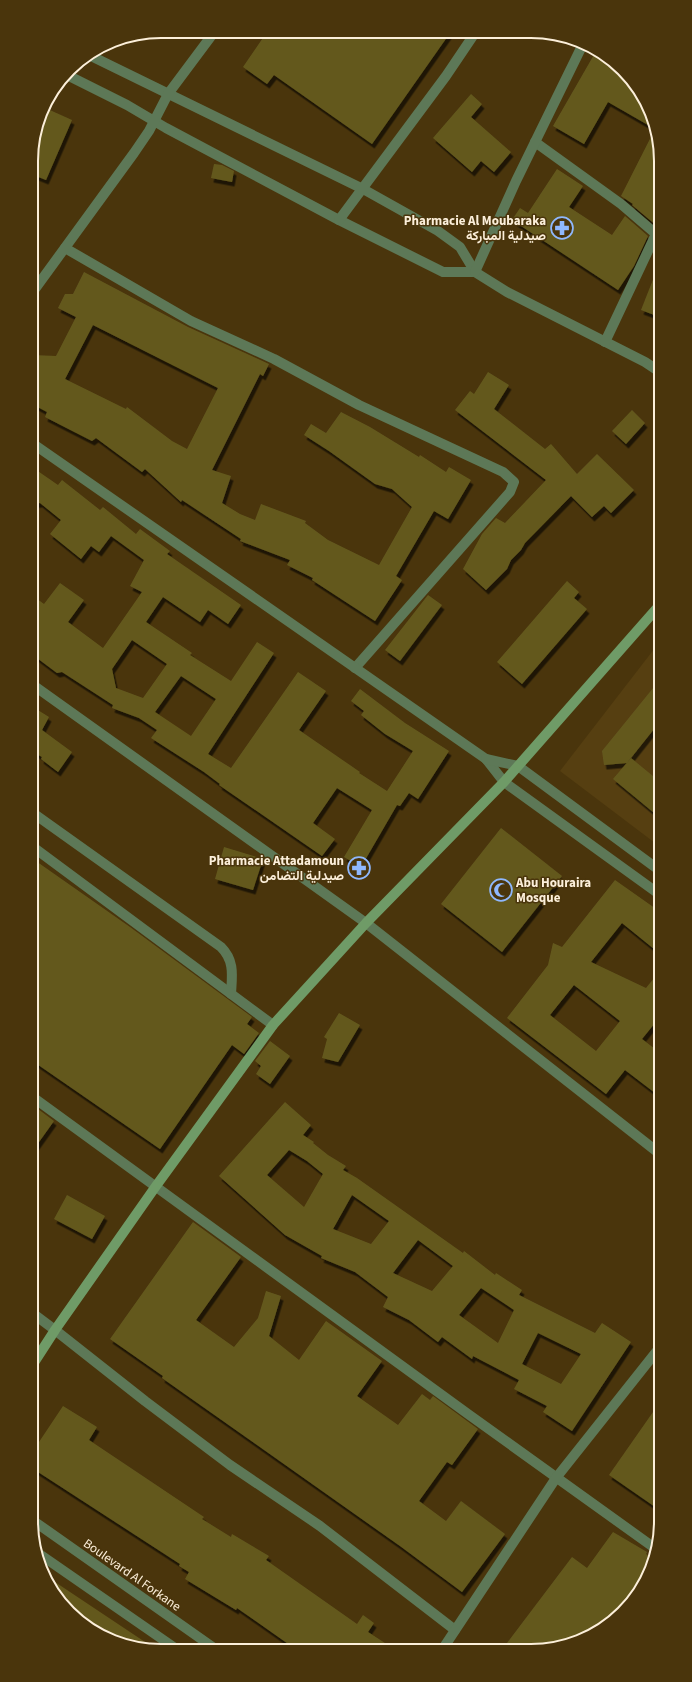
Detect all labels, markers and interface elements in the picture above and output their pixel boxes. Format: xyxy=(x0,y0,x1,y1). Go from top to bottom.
place label: Pharmacie Al Moubaraka صيدلية المباركة xyxy=(404,212,546,245)
pharmacy icon: Pharmacie Al Moubaraka صيدلية المباركة xyxy=(549,215,575,241)
place label: Pharmacie Attadamoun صيدلية التضامن xyxy=(209,852,344,885)
pharmacy icon: Pharmacie Attadamoun صيدلية التضامن xyxy=(346,855,372,881)
place label: Abu Houraira Mosque xyxy=(515,874,591,907)
mosque icon: Abu Houraira Mosque xyxy=(488,877,514,903)
street label: Boulevard Al Forkane xyxy=(80,1535,184,1615)

